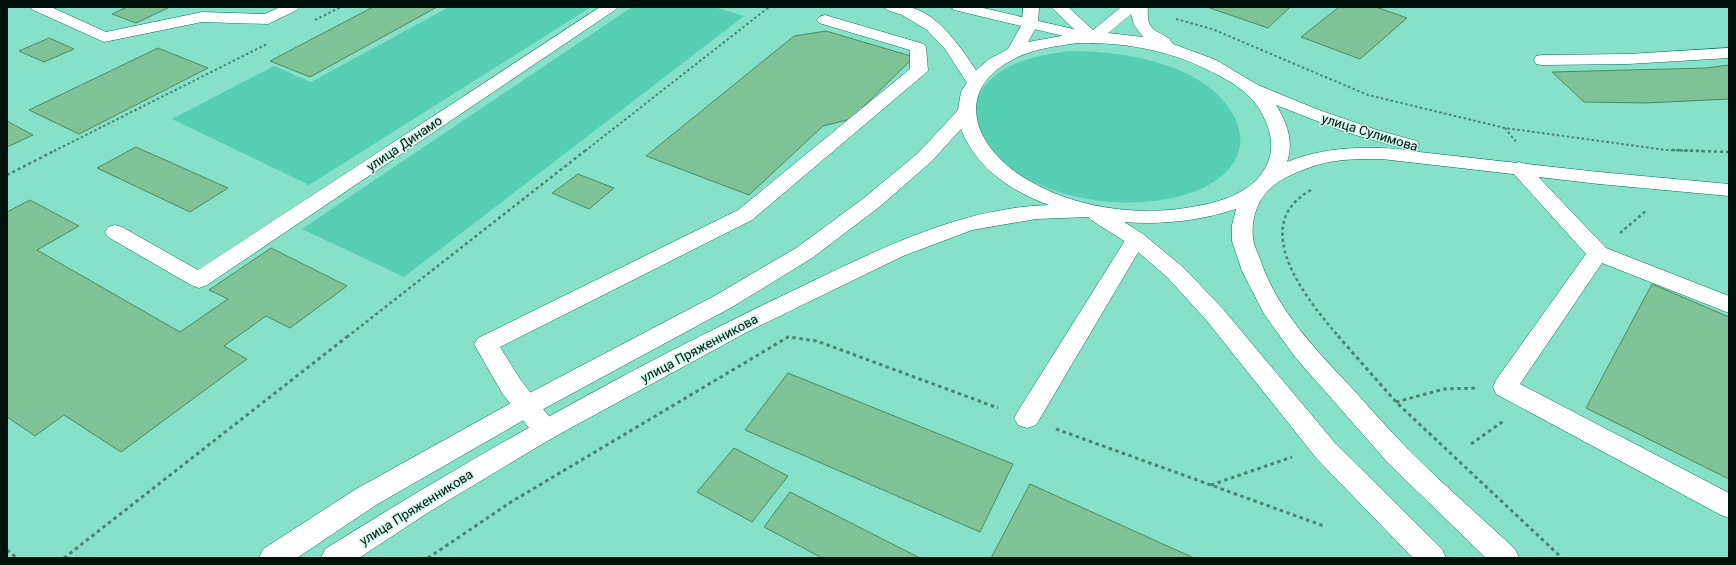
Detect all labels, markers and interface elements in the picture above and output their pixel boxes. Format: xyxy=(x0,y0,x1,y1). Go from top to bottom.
street label: улица Сулимова xyxy=(1320,111,1420,154)
street label: улица Динамо xyxy=(364,113,445,174)
street label: улица Пряженникова xyxy=(638,311,760,386)
street label: улица Пряженникова xyxy=(357,466,476,548)

